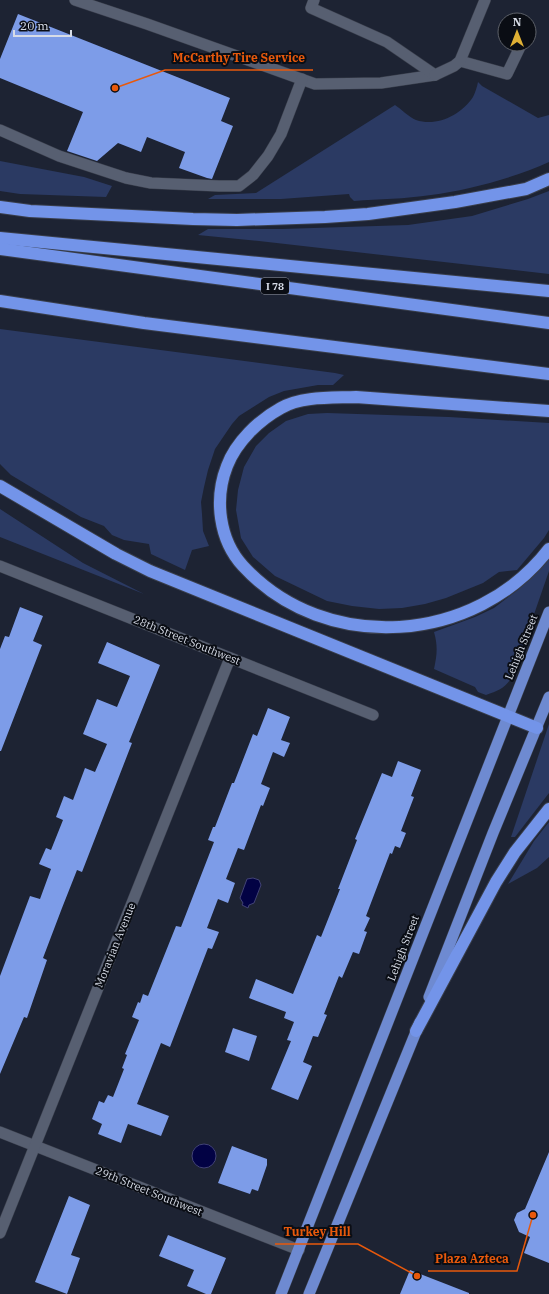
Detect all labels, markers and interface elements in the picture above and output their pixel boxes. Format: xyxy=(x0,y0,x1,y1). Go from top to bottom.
scale bar xyxy=(14,12,71,38)
north arrow xyxy=(497,12,537,52)
text: N xyxy=(513,15,522,29)
text: 20 m xyxy=(20,18,49,33)
callout: McCarthy Tire Service xyxy=(165,46,313,70)
text: McCarthy Tire Service xyxy=(173,50,305,65)
road number: I 78 xyxy=(261,278,289,294)
street label: 28th Street Southwest xyxy=(132,612,242,668)
street label: Lehigh Street xyxy=(502,612,540,682)
street label: Moravian Avenue xyxy=(92,901,138,989)
street label: Lehigh Street xyxy=(384,913,422,983)
street label: 29th Street Southwest xyxy=(94,1163,204,1219)
callout: Turkey Hill xyxy=(275,1220,358,1244)
text: Turkey Hill xyxy=(283,1224,351,1239)
callout: Plaza Azteca xyxy=(428,1247,517,1271)
text: Plaza Azteca xyxy=(435,1251,509,1266)

